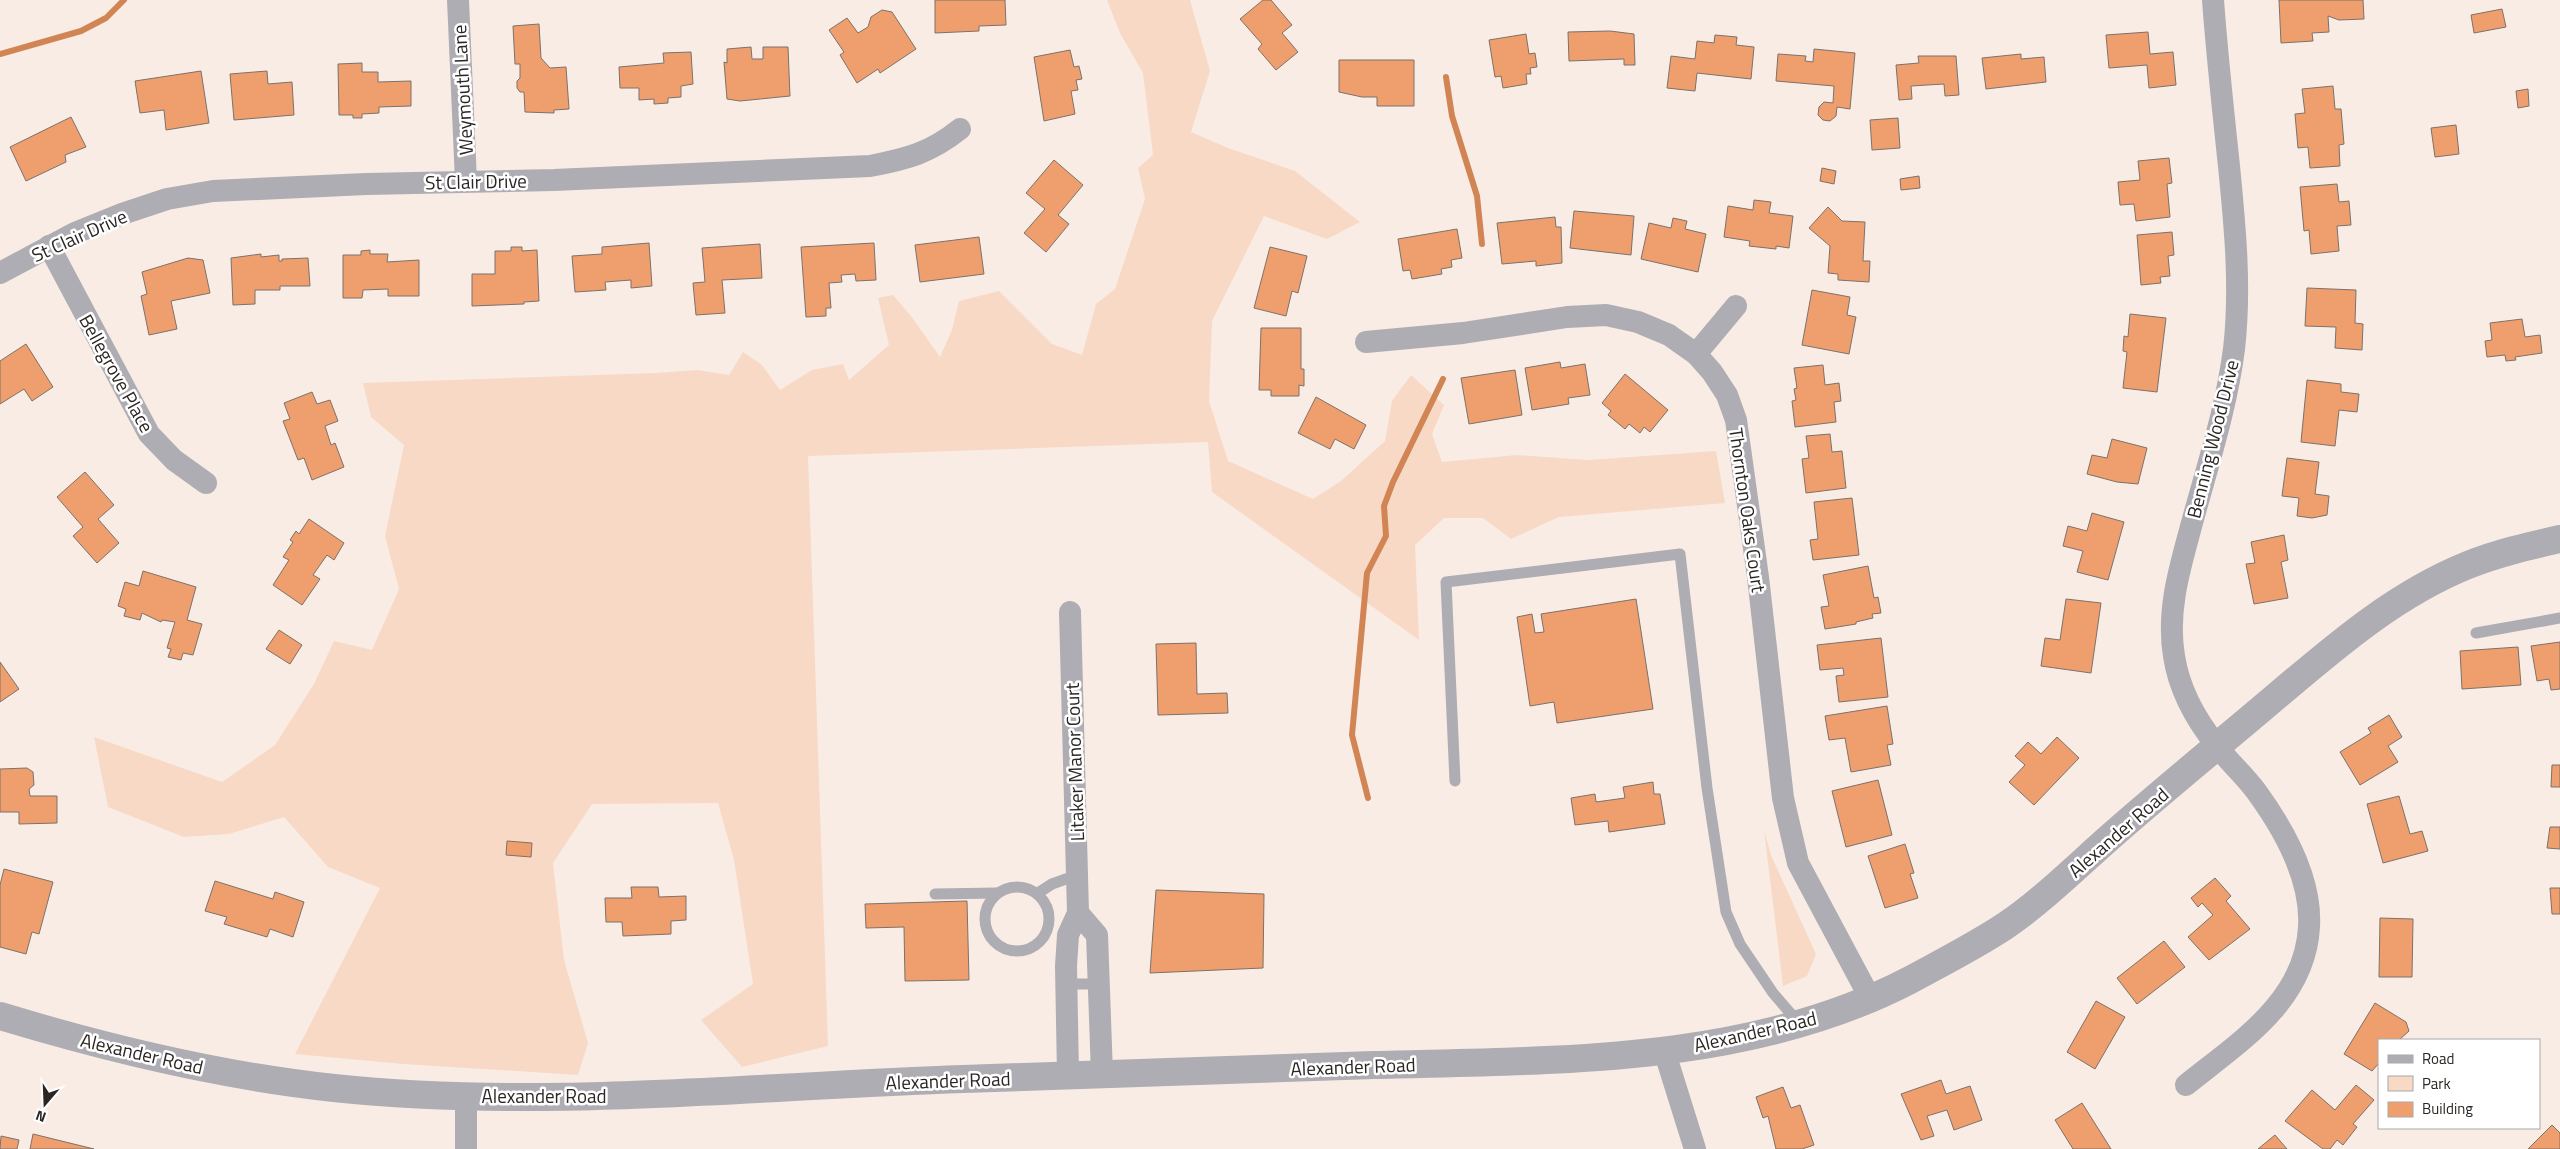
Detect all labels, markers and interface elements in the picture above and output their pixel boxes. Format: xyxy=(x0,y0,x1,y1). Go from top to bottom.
street label: Weymouth Lane xyxy=(444,24,480,156)
street label: St Clair Drive xyxy=(425,166,527,196)
street label: St Clair Drive xyxy=(27,201,131,269)
street label: Bellegrove Place xyxy=(72,309,162,437)
street label: Benning Wood Drive xyxy=(2178,357,2246,521)
street label: Thornton Oaks Court xyxy=(1722,426,1774,594)
street label: Litaker Manor Court xyxy=(1057,682,1091,842)
street label: Alexander Road xyxy=(2061,780,2175,884)
street label: Alexander Road xyxy=(1691,1003,1819,1059)
street label: Alexander Road xyxy=(78,1025,206,1081)
legend xyxy=(2378,1039,2540,1129)
text: Road xyxy=(2422,1047,2454,1070)
street label: Alexander Road xyxy=(1290,1049,1416,1083)
street label: Alexander Road xyxy=(885,1063,1011,1097)
text: Park xyxy=(2422,1072,2451,1095)
north arrow xyxy=(20,1079,70,1129)
street label: Alexander Road xyxy=(481,1081,607,1110)
text: Building xyxy=(2422,1097,2473,1120)
text: N xyxy=(33,1105,49,1128)

